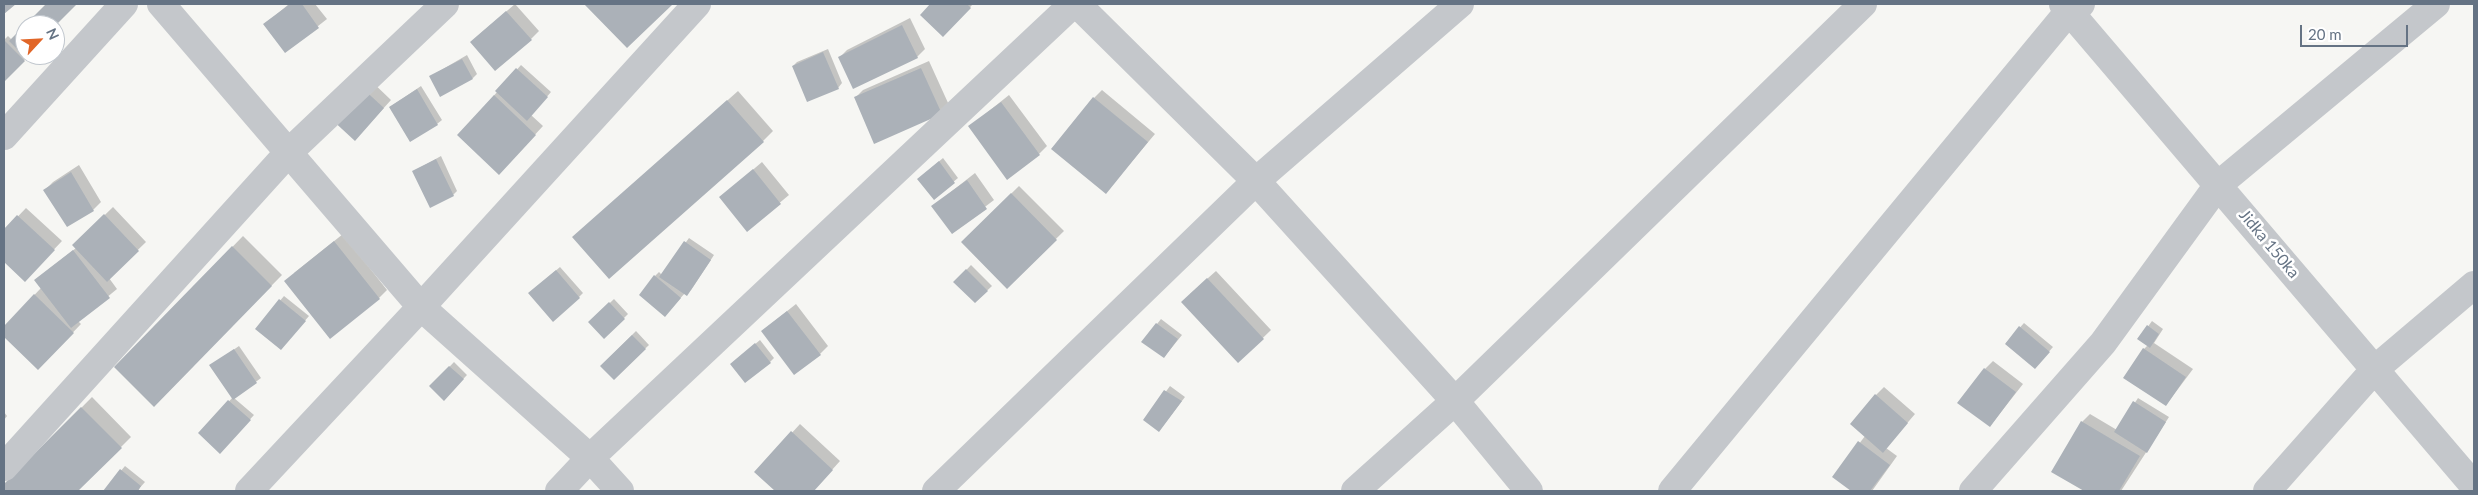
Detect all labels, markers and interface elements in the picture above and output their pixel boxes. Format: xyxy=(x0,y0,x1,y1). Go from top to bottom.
north arrow xyxy=(15,15,65,65)
scale bar xyxy=(2303,15,2410,47)
text: N xyxy=(43,25,63,42)
text: 20 m xyxy=(2308,25,2342,43)
street label: Jidka 150ka xyxy=(2235,206,2303,282)

